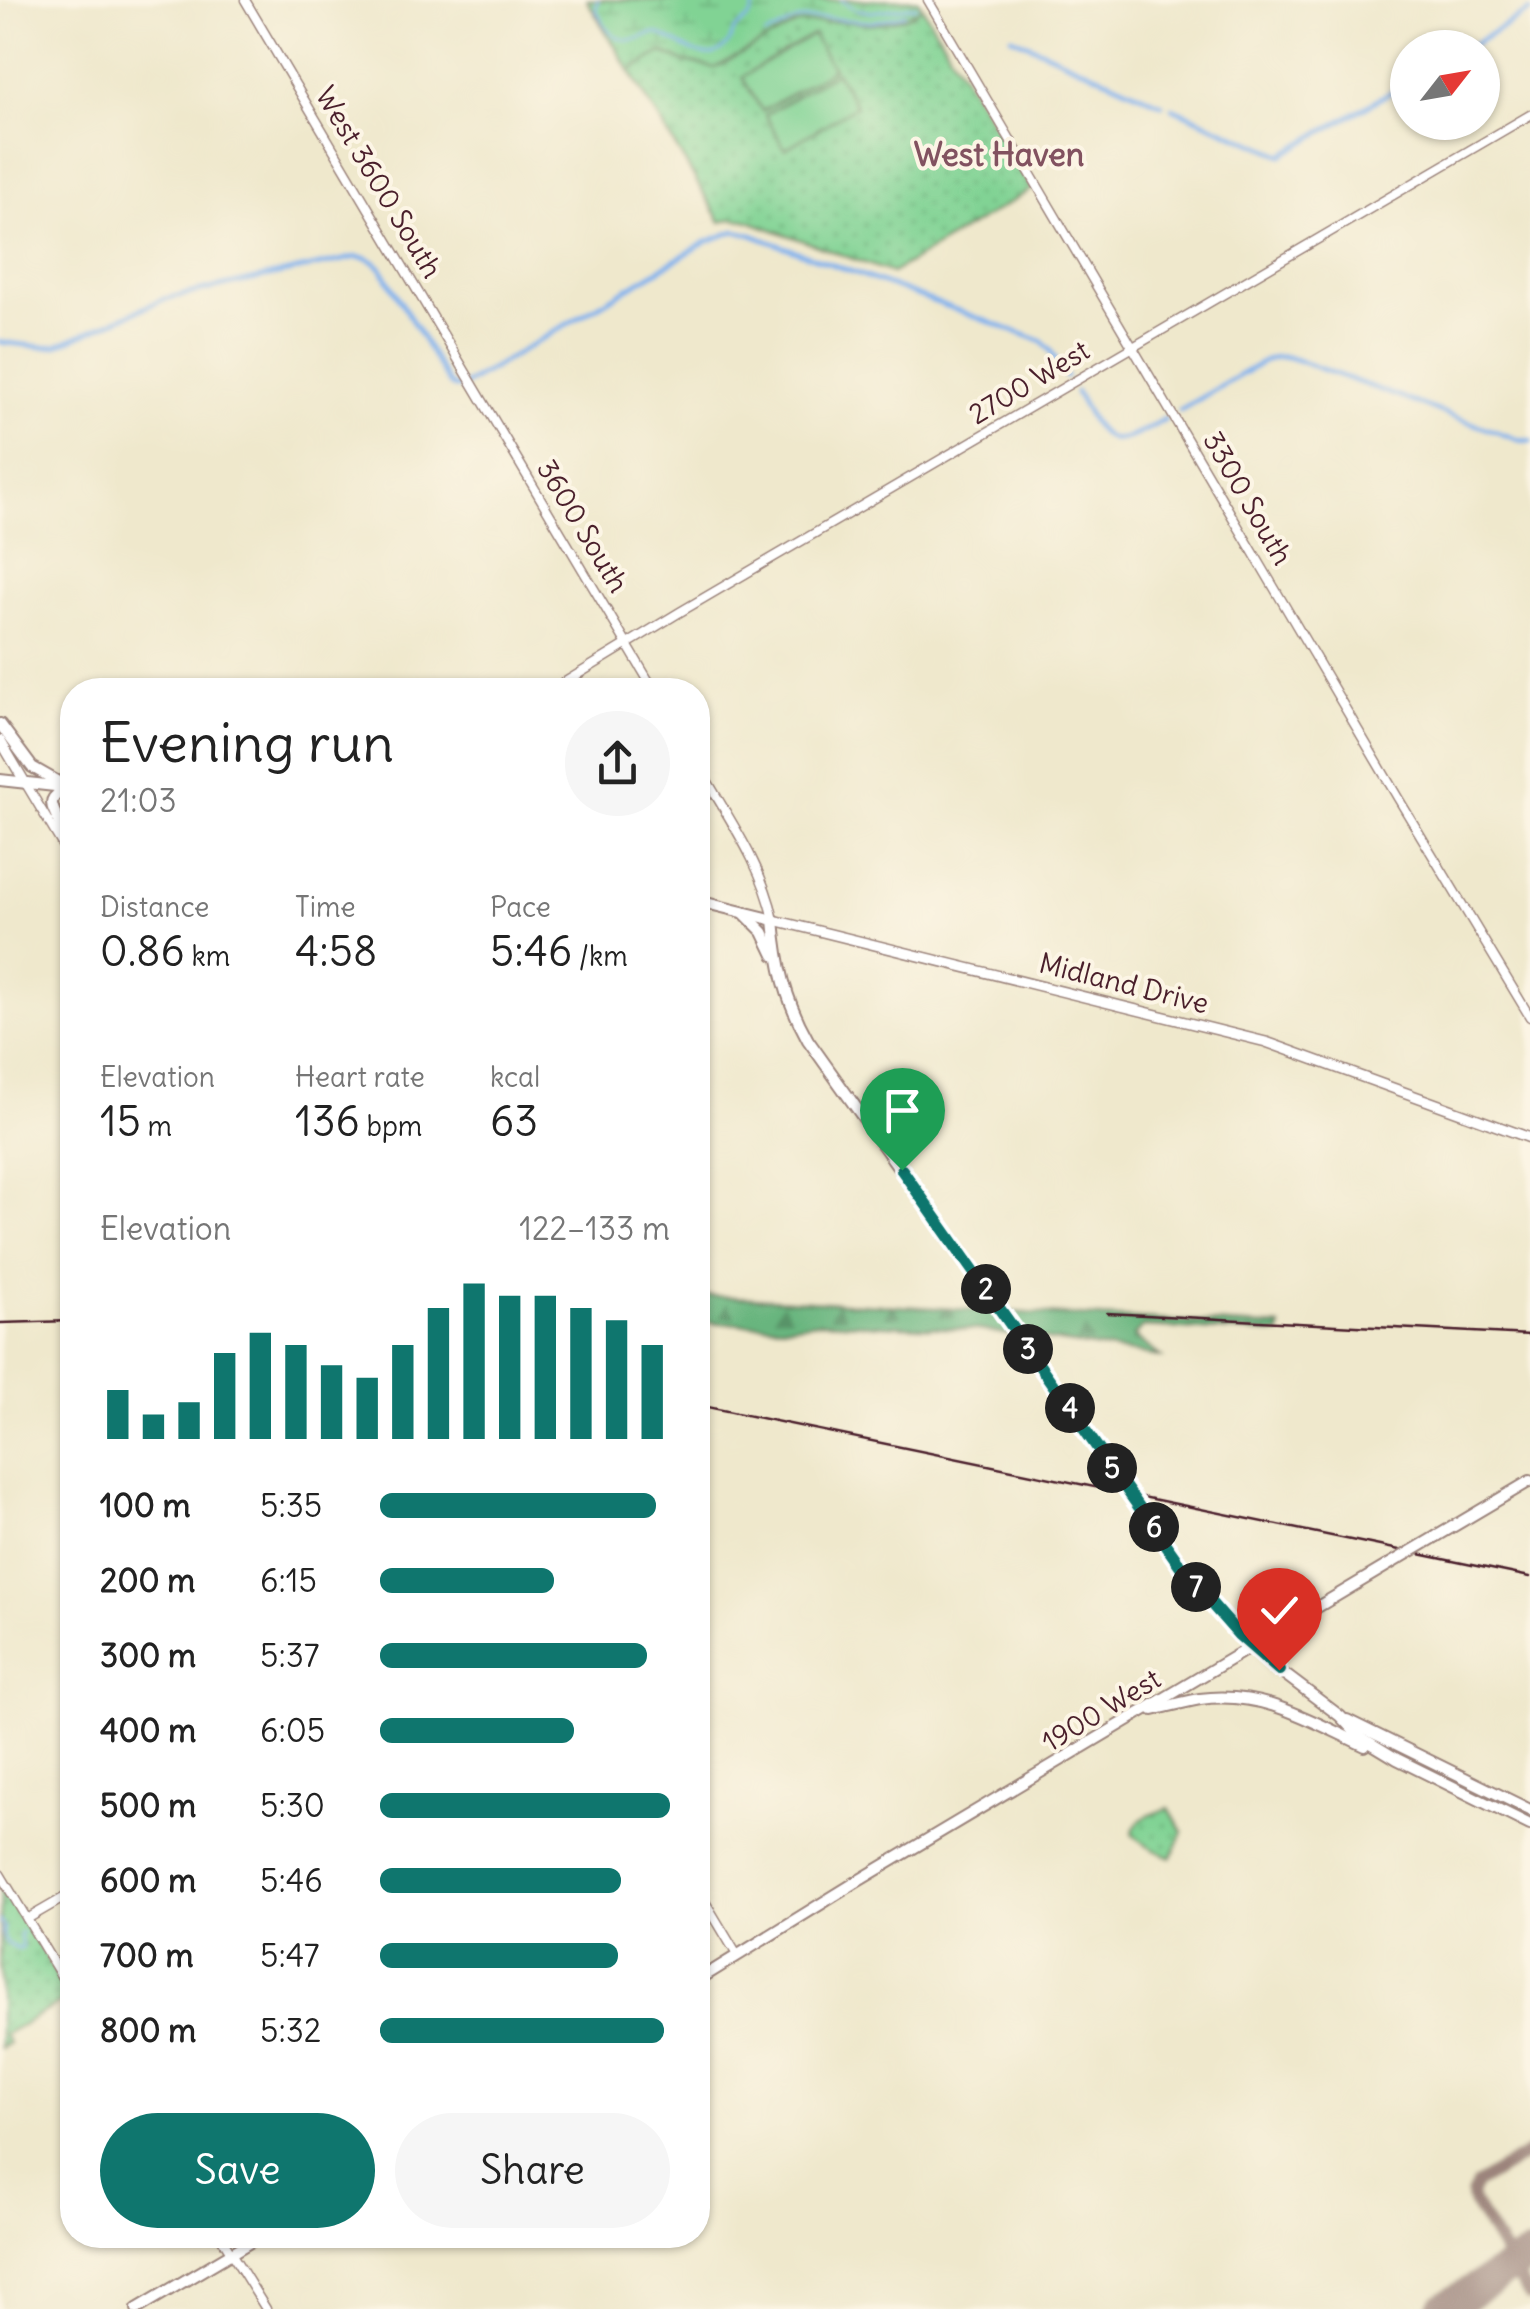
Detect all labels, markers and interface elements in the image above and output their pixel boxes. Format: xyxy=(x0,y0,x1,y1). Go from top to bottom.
north arrow xyxy=(1390,30,1500,140)
map controls xyxy=(1390,30,1500,140)
street label: West 3600 South xyxy=(308,80,450,284)
district label: West Haven xyxy=(914,134,1084,175)
street label: 2700 West xyxy=(962,332,1096,432)
street label: 3300 South xyxy=(1195,425,1301,571)
street label: 3600 South xyxy=(529,453,637,599)
text: Evening run xyxy=(100,708,394,777)
button: share xyxy=(565,711,670,816)
text: 21:03 xyxy=(100,780,177,821)
text: Distance xyxy=(100,889,209,925)
text: Time xyxy=(295,889,356,925)
text: Pace xyxy=(490,889,551,925)
text: 0.86 xyxy=(100,925,185,977)
text: 4:58 xyxy=(295,925,377,977)
text: 5:46 xyxy=(490,925,572,977)
text: km xyxy=(185,938,230,974)
text: /km xyxy=(572,938,628,974)
street label: Midland Drive xyxy=(1036,945,1212,1021)
text: Elevation xyxy=(100,1059,215,1095)
text: Heart rate xyxy=(295,1059,425,1095)
text: kcal xyxy=(490,1059,540,1095)
pin xyxy=(860,1068,945,1171)
icon: arrive xyxy=(875,1083,930,1138)
text: 15 xyxy=(100,1095,141,1147)
text: 136 xyxy=(295,1095,360,1147)
text: 63 xyxy=(490,1095,538,1147)
text: m xyxy=(141,1108,172,1144)
text: bpm xyxy=(360,1108,422,1144)
text: Elevation xyxy=(100,1208,231,1249)
text: 122–133 m xyxy=(519,1208,670,1249)
pin: 2 xyxy=(961,1264,1011,1314)
text: 2 xyxy=(978,1271,994,1307)
pin: 3 xyxy=(1003,1324,1053,1374)
text: 3 xyxy=(1020,1331,1036,1367)
pin: 4 xyxy=(1045,1383,1095,1433)
text: 4 xyxy=(1062,1390,1078,1426)
pin: 5 xyxy=(1087,1443,1137,1493)
text: 5 xyxy=(1104,1450,1120,1486)
text: 100 m xyxy=(100,1485,191,1526)
text: 5:35 xyxy=(260,1485,322,1526)
pin: 6 xyxy=(1129,1502,1179,1552)
text: 6 xyxy=(1146,1509,1162,1545)
text: 200 m xyxy=(100,1560,195,1601)
text: 6:15 xyxy=(260,1560,317,1601)
pin: 7 xyxy=(1171,1562,1221,1612)
pin xyxy=(1237,1568,1322,1671)
text: 7 xyxy=(1189,1569,1203,1605)
icon: check xyxy=(1252,1583,1307,1638)
text: 300 m xyxy=(100,1635,196,1676)
text: 5:37 xyxy=(260,1635,320,1676)
street label: 1900 West xyxy=(1035,1660,1167,1760)
text: 400 m xyxy=(100,1710,196,1751)
text: 6:05 xyxy=(260,1710,325,1751)
text: 500 m xyxy=(100,1785,196,1826)
text: 5:30 xyxy=(260,1785,325,1826)
text: 600 m xyxy=(100,1860,196,1901)
text: 5:46 xyxy=(260,1860,323,1901)
text: 700 m xyxy=(100,1935,193,1976)
text: 5:47 xyxy=(260,1935,320,1976)
text: 800 m xyxy=(100,2010,196,2051)
text: 5:32 xyxy=(260,2010,321,2051)
button: Save xyxy=(100,2113,375,2228)
button: Share xyxy=(395,2113,670,2228)

